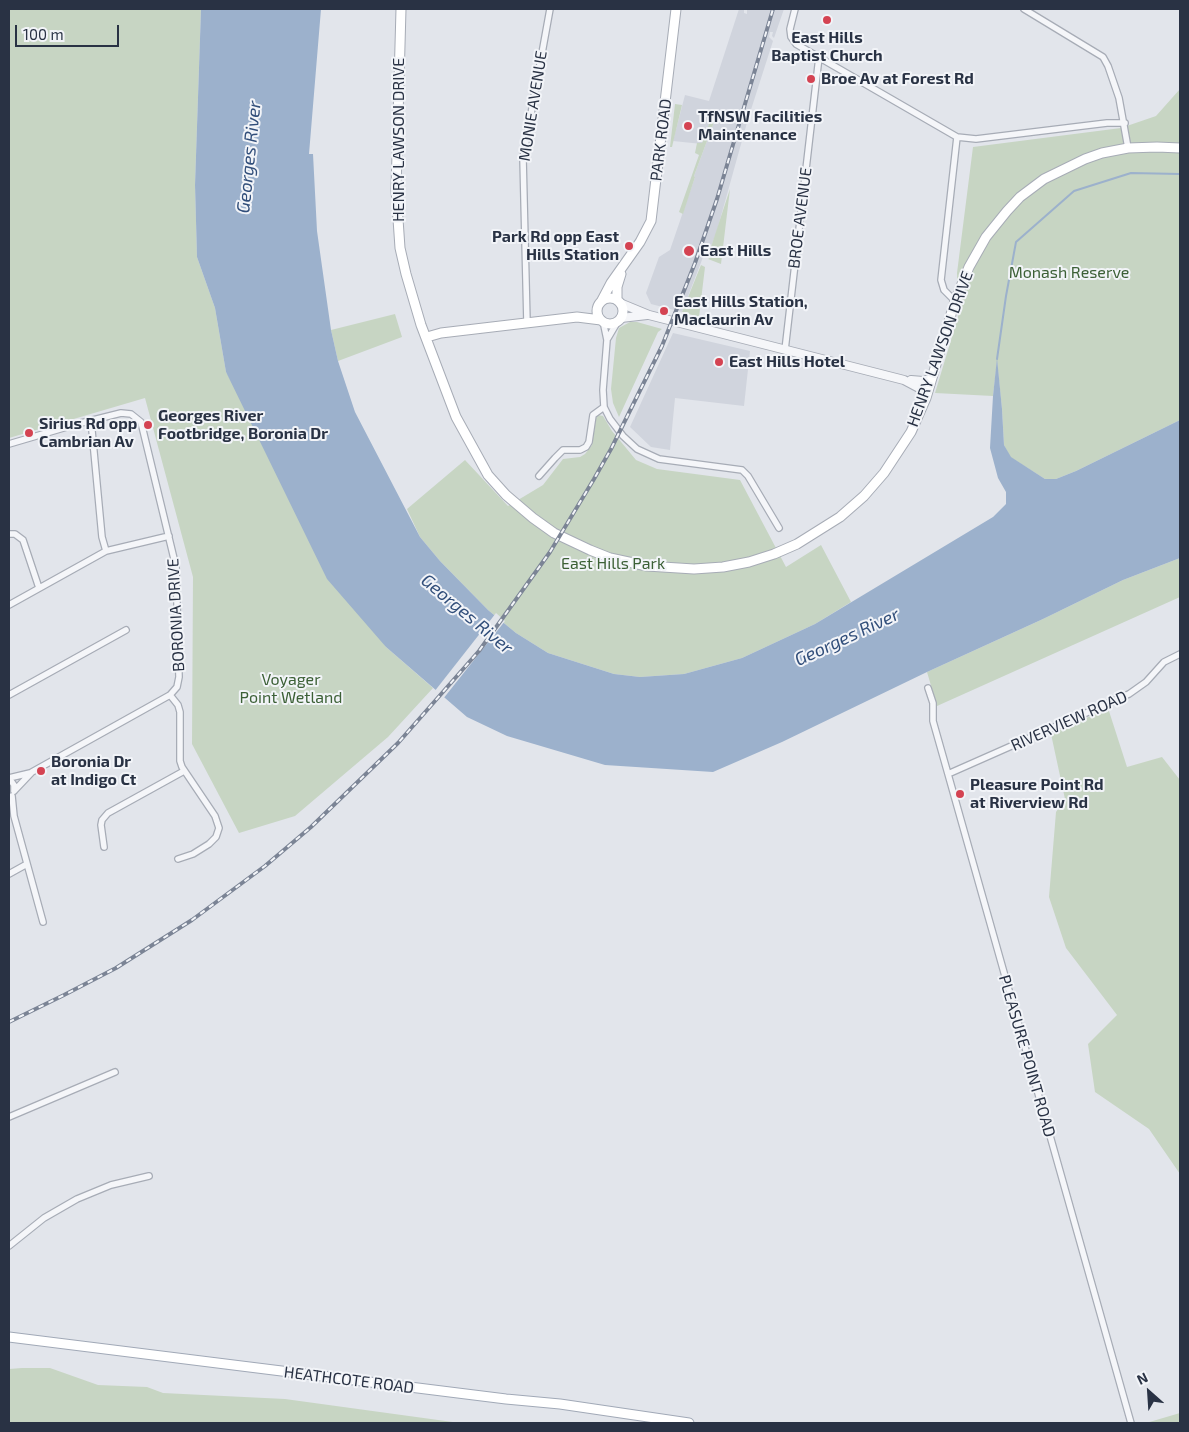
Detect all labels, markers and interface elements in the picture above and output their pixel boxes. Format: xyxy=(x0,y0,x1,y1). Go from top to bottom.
marker: East Hills Baptist Church xyxy=(821,14,833,26)
scale bar xyxy=(18,15,121,47)
text: 100 m xyxy=(23,25,64,43)
place label: East Hills Baptist Church xyxy=(771,28,883,66)
street label: MONIE AVENUE xyxy=(515,49,551,163)
street label: HENRY LAWSON DRIVE xyxy=(389,58,409,222)
place label: Broe Av at Forest Rd xyxy=(821,69,974,89)
marker: Broe Av at Forest Rd xyxy=(805,73,817,85)
street label: PARK ROAD xyxy=(646,98,676,182)
water label: Georges River xyxy=(232,100,266,214)
place label: TfNSW Facilities Maintenance xyxy=(698,107,822,145)
marker: TfNSW Facilities Maintenance xyxy=(682,120,694,132)
street label: BROE AVENUE xyxy=(784,166,816,270)
place label: Park Rd opp East Hills Station xyxy=(492,227,619,265)
marker: Park Rd opp East Hills Station xyxy=(623,240,635,252)
place label: East Hills xyxy=(700,241,771,261)
marker: East Hills xyxy=(682,244,696,258)
park label: Monash Reserve xyxy=(1009,263,1129,283)
street label: HENRY LAWSON DRIVE xyxy=(903,269,977,429)
place label: East Hills Station, Maclaurin Av xyxy=(674,292,808,330)
marker: East Hills Station, Maclaurin Av xyxy=(658,305,670,317)
place label: East Hills Hotel xyxy=(729,352,845,372)
marker: East Hills Hotel xyxy=(713,356,725,368)
place label: Georges River Footbridge, Boronia Dr xyxy=(158,406,328,444)
place label: Sirius Rd opp Cambrian Av xyxy=(39,414,137,452)
marker: Georges River Footbridge, Boronia Dr xyxy=(142,419,154,431)
marker: Sirius Rd opp Cambrian Av xyxy=(23,427,35,439)
park label: East Hills Park xyxy=(561,554,665,574)
street label: BORONIA DRIVE xyxy=(163,558,189,672)
water label: Georges River xyxy=(417,569,517,659)
water label: Georges River xyxy=(791,603,903,671)
park label: Voyager Point Wetland xyxy=(240,670,342,708)
street label: RIVERVIEW ROAD xyxy=(1008,687,1130,755)
place label: Boronia Dr at Indigo Ct xyxy=(51,752,136,790)
marker: Boronia Dr at Indigo Ct xyxy=(35,765,47,777)
place label: Pleasure Point Rd at Riverview Rd xyxy=(970,775,1104,813)
marker: Pleasure Point Rd at Riverview Rd xyxy=(954,788,966,800)
street label: PLEASURE POINT ROAD xyxy=(995,973,1059,1139)
street label: HEATHCOTE ROAD xyxy=(283,1362,415,1398)
north arrow xyxy=(1124,1367,1174,1417)
text: N xyxy=(1134,1368,1150,1388)

